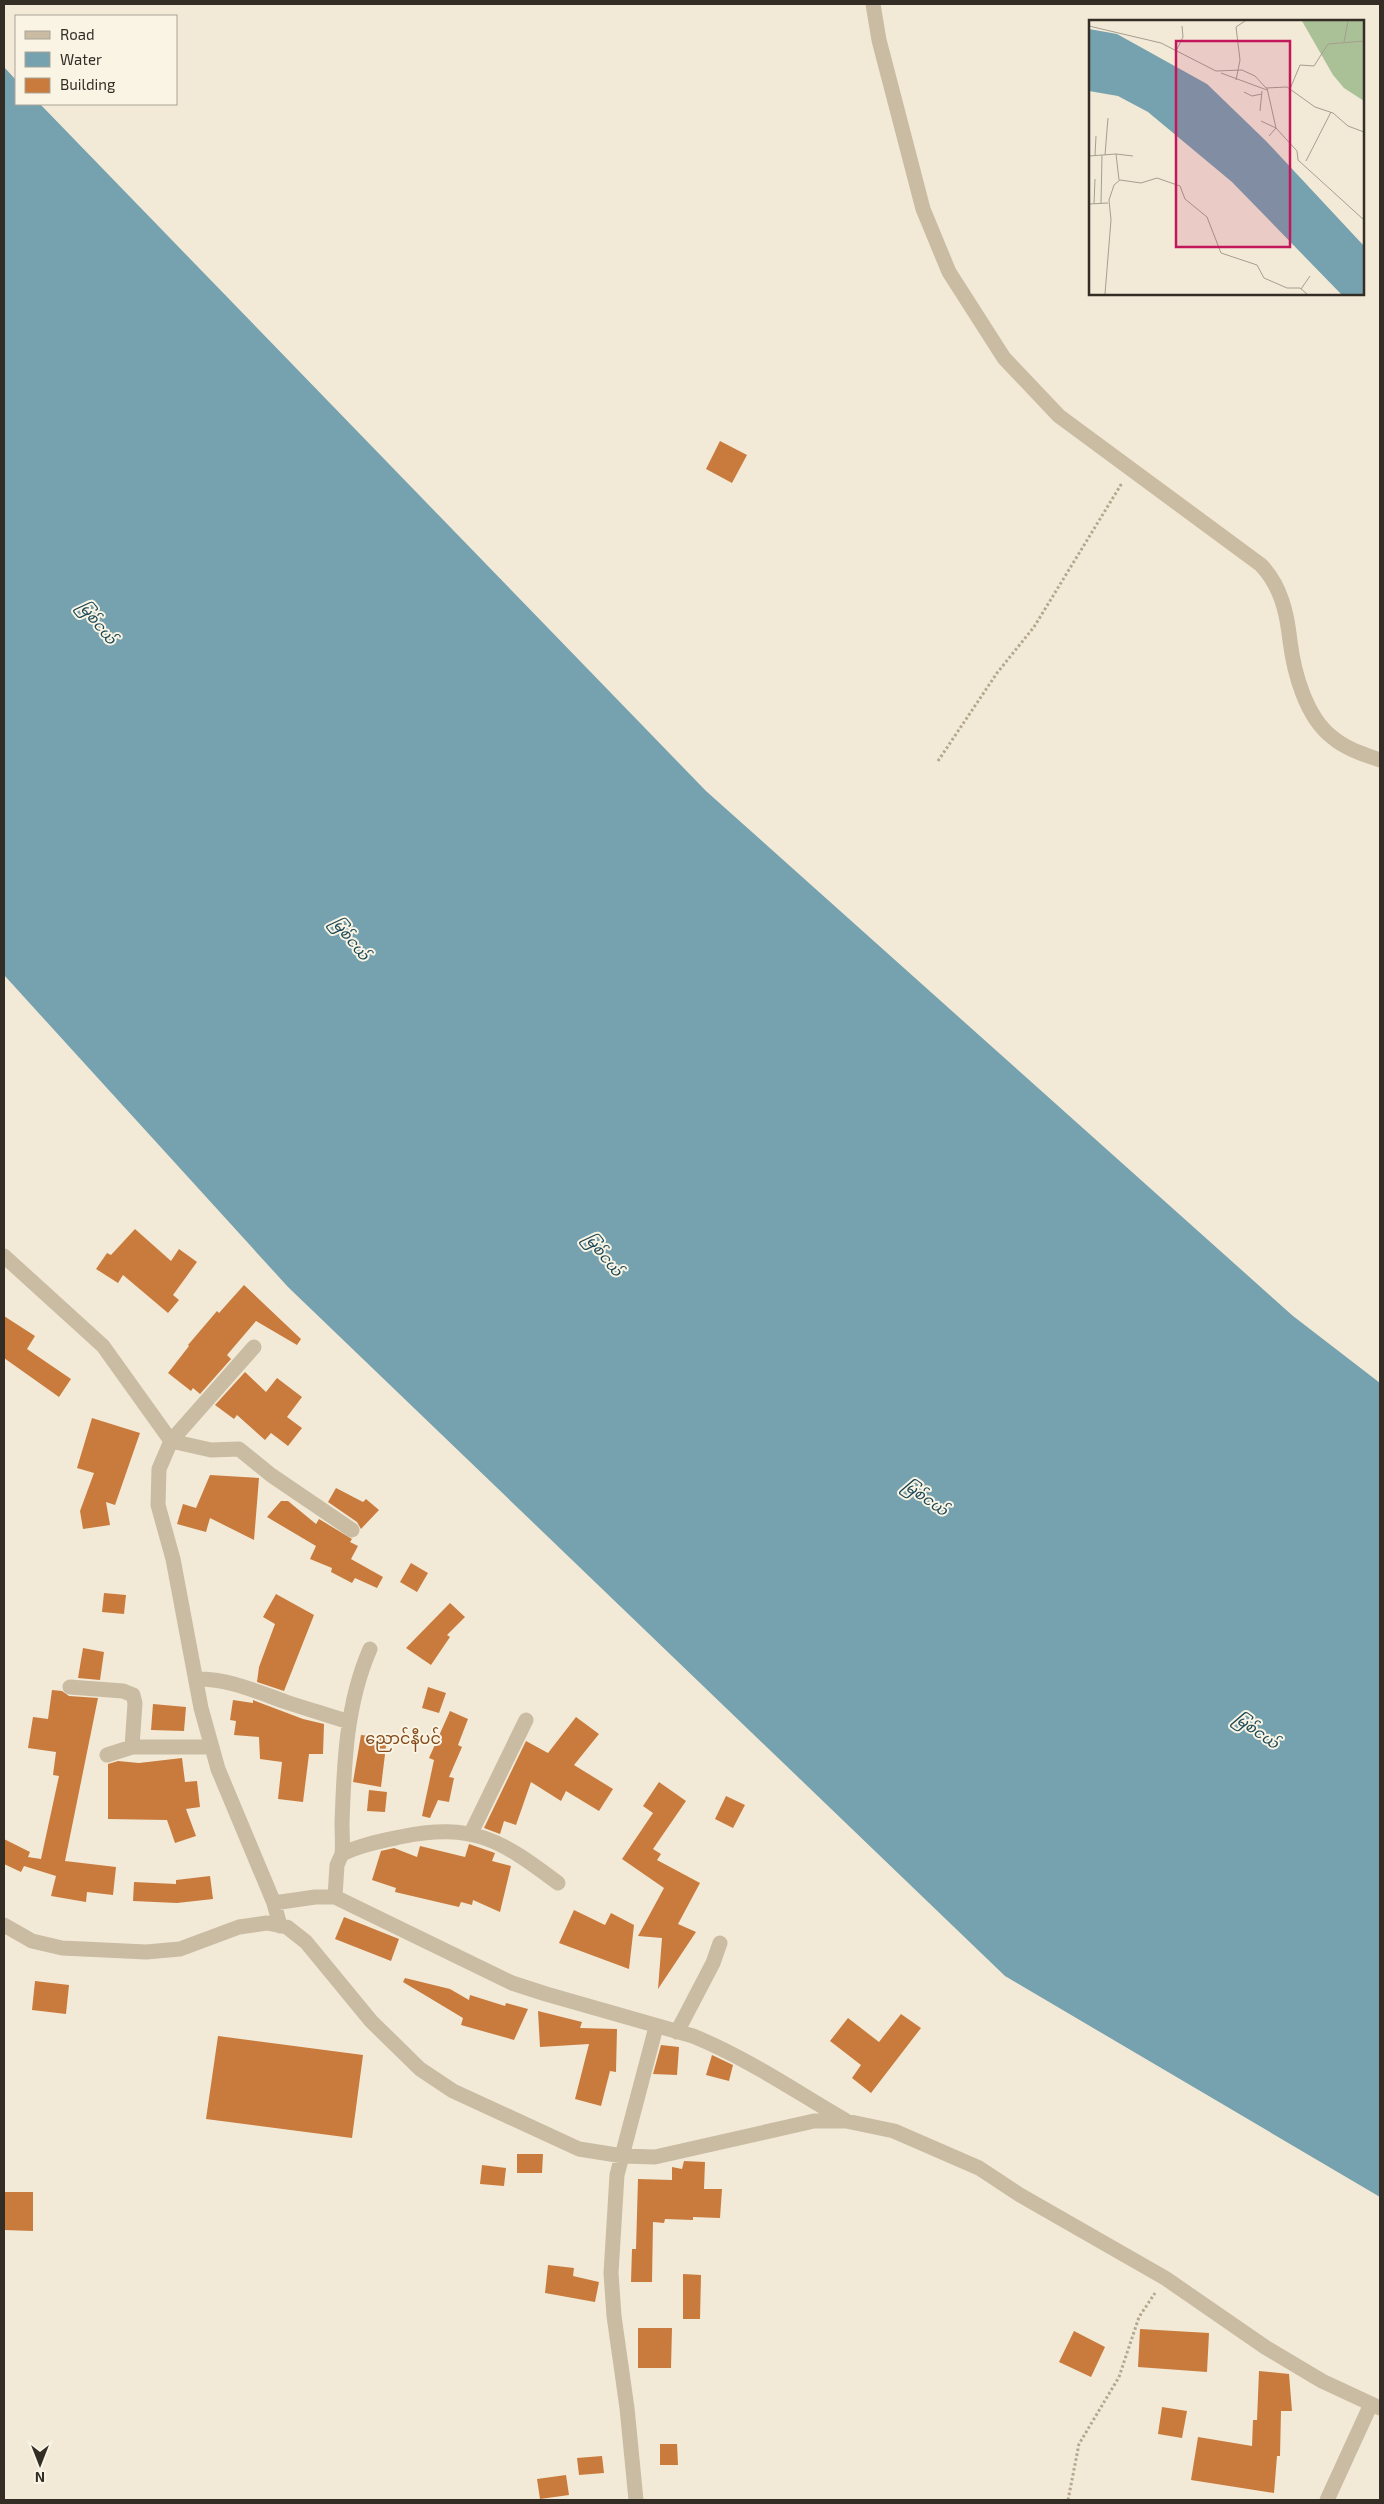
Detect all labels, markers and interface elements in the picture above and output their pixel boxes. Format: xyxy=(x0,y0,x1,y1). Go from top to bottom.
legend xyxy=(15,15,178,105)
inset map xyxy=(1089,20,1364,295)
text: Road xyxy=(60,25,95,43)
text: Water xyxy=(60,50,102,68)
text: Building xyxy=(60,75,116,93)
water label: မြစ်ငယ် xyxy=(72,596,123,651)
water label: မြစ်ငယ် xyxy=(325,912,376,967)
water label: မြစ်ငယ် xyxy=(578,1228,629,1283)
water label: မြစ်ငယ် xyxy=(898,1474,954,1523)
water label: မြစ်ငယ် xyxy=(1229,1707,1285,1756)
district label: ညောင်နီပင် xyxy=(365,1727,441,1752)
north arrow xyxy=(15,2439,65,2489)
text: N xyxy=(35,2469,45,2486)

